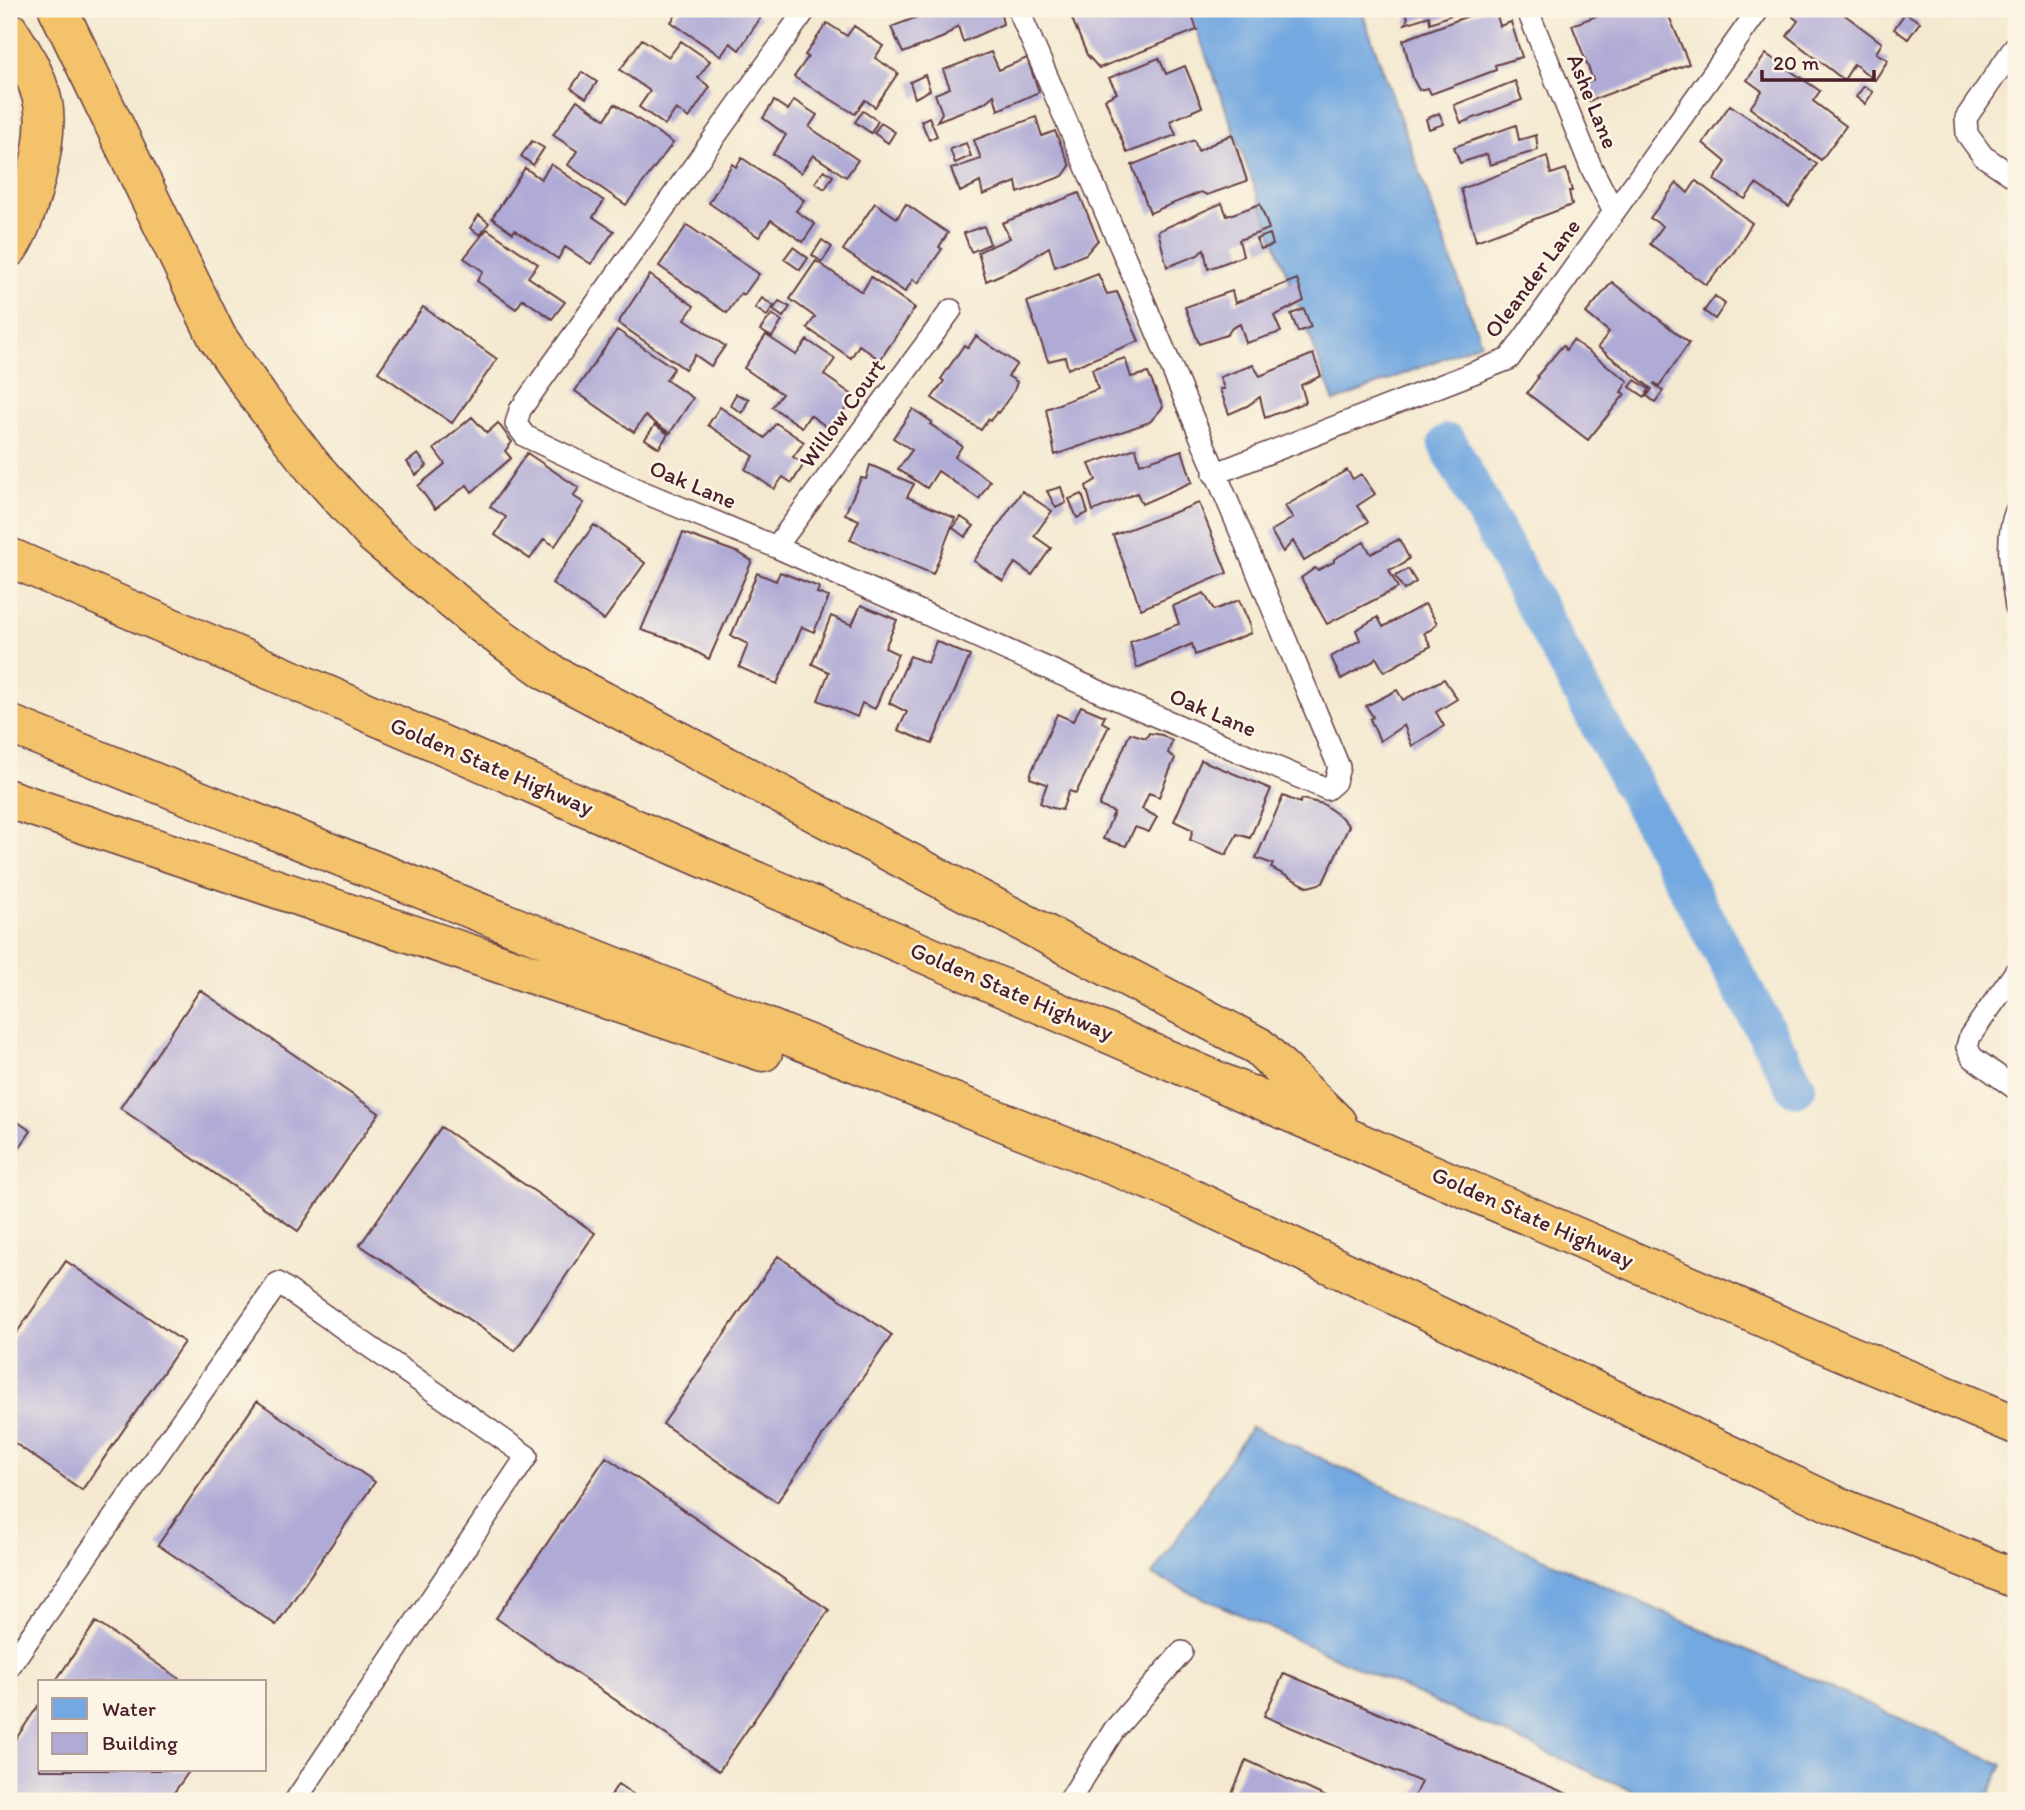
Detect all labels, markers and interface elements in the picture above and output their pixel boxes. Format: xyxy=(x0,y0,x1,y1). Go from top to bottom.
scale bar xyxy=(1762,38,1874,82)
street label: Ashe Lane xyxy=(1561,49,1625,153)
text: 20 m xyxy=(1773,50,1820,75)
street label: Oleander Lane xyxy=(1478,213,1586,343)
street label: Willow Court xyxy=(793,353,891,473)
street label: Oak Lane xyxy=(645,453,741,515)
street label: Oak Lane xyxy=(1165,681,1261,743)
street label: Golden State Highway xyxy=(386,710,598,822)
street label: Golden State Highway xyxy=(906,935,1118,1047)
street label: Golden State Highway xyxy=(1428,1160,1639,1274)
legend xyxy=(38,1680,266,1772)
text: Water xyxy=(102,1696,156,1721)
text: Building xyxy=(102,1730,178,1755)

